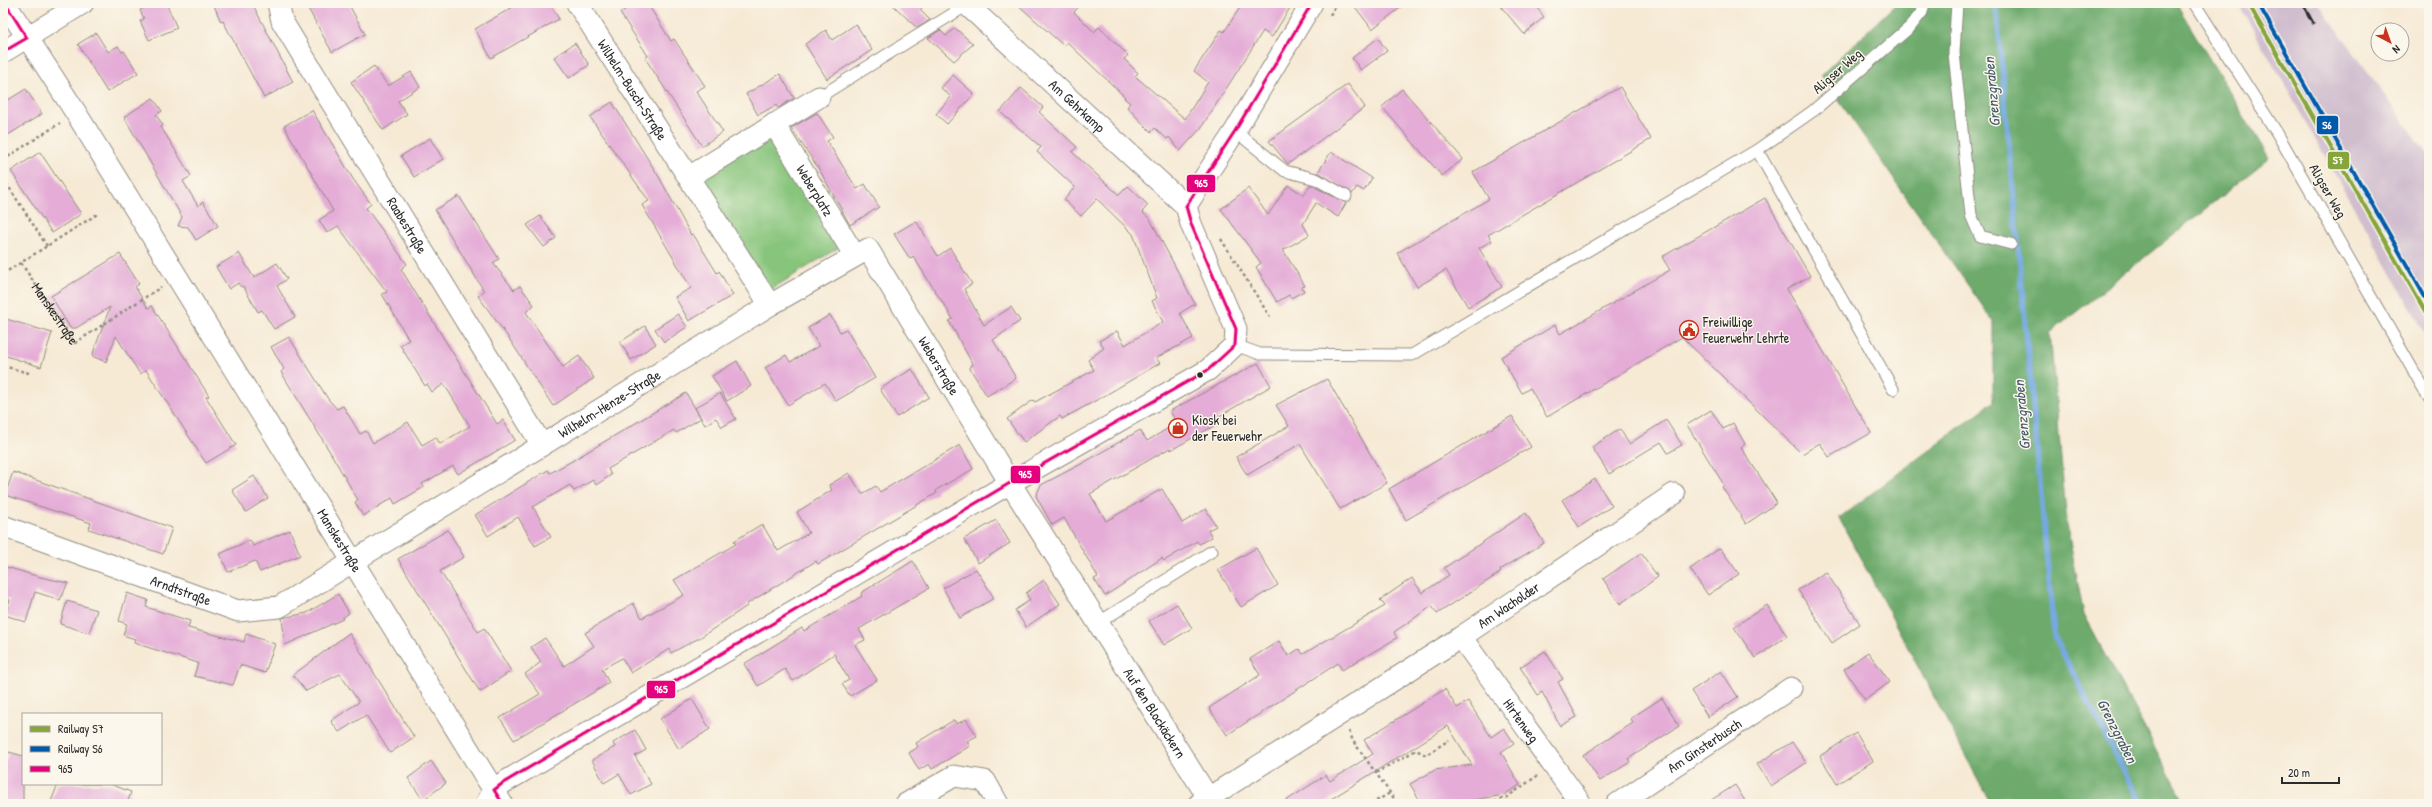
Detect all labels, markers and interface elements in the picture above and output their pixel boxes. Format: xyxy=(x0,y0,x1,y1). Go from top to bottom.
north arrow xyxy=(2370,22,2410,62)
street label: Wilhelm-Busch-Straße xyxy=(594,35,672,144)
text: N xyxy=(2390,42,2403,57)
street label: Aligser Weg xyxy=(1808,44,1866,98)
water label: Grenzgraben xyxy=(1978,55,2005,128)
street label: Am Gehrkamp xyxy=(1045,75,1110,137)
line badge: S6 xyxy=(2316,115,2339,135)
text: S6 xyxy=(2322,118,2332,132)
line badge: S7 xyxy=(2327,151,2350,170)
text: S7 xyxy=(2333,153,2344,167)
street label: Aligser Weg xyxy=(2304,160,2352,222)
street label: Weberplatz xyxy=(792,161,838,219)
line badge: 965 xyxy=(1186,174,1216,193)
text: 965 xyxy=(1194,176,1208,190)
street label: Raabestraße xyxy=(383,193,432,257)
street label: Manskestraße xyxy=(28,279,84,348)
place label: Freiwillige Feuerwehr Lehrte xyxy=(1702,312,1790,347)
public building icon: Freiwillige Feuerwehr Lehrte xyxy=(1678,319,1700,341)
street label: Weberstraße xyxy=(914,333,965,399)
street label: Wilhelm-Henze-Straße xyxy=(554,364,664,442)
unlabelled marker xyxy=(1195,370,1205,380)
water label: Grenzgraben xyxy=(2008,378,2035,451)
place label: Kiosk bei der Feuerwehr xyxy=(1192,410,1263,445)
shop icon: Kiosk bei der Feuerwehr xyxy=(1167,417,1189,439)
line badge: 965 xyxy=(1010,465,1041,484)
text: 965 xyxy=(1018,467,1032,481)
street label: Manskestraße xyxy=(313,505,367,576)
street label: Arndtstraße xyxy=(148,570,214,610)
street label: Am Wacholder xyxy=(1474,577,1544,632)
street label: Auf den Blockäckern xyxy=(1120,664,1191,762)
line badge: 965 xyxy=(646,680,676,699)
text: 965 xyxy=(654,682,668,696)
street label: Hirtenweg xyxy=(1499,694,1544,747)
water label: Grenzgraben xyxy=(2092,695,2143,768)
legend xyxy=(22,713,162,785)
street label: Am Ginsterbusch xyxy=(1663,714,1745,777)
text: Railway S7 xyxy=(58,720,104,737)
text: Railway S6 xyxy=(58,740,103,757)
scale bar xyxy=(2282,759,2339,785)
text: 965 xyxy=(58,760,72,777)
text: 20 m xyxy=(2288,764,2310,781)

